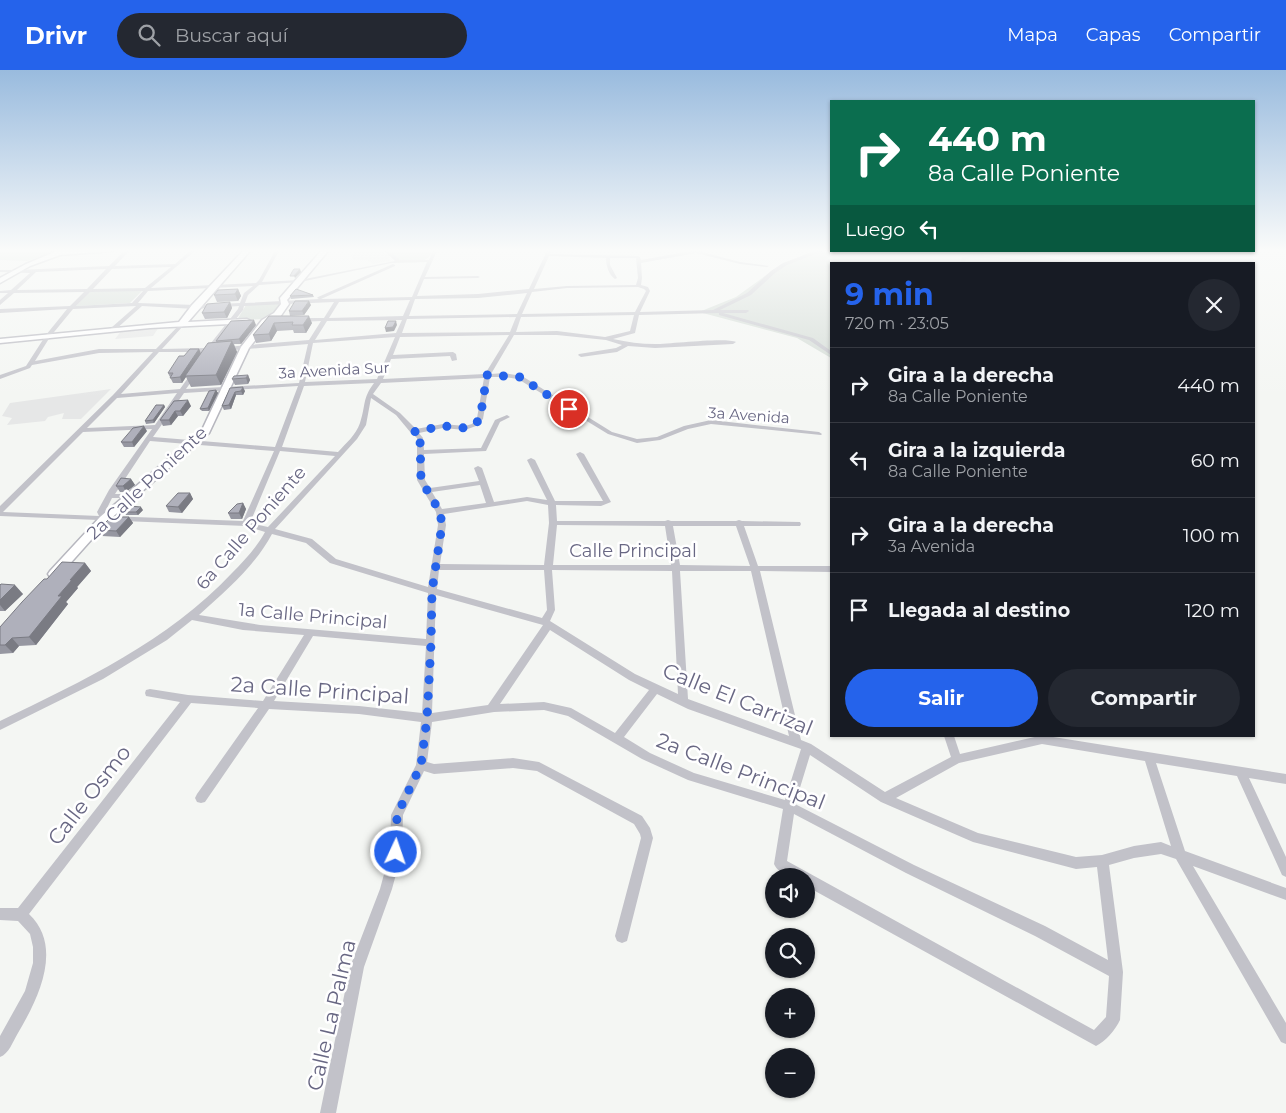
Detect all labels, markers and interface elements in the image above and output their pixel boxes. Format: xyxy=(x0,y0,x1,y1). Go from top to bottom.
search box xyxy=(117,13,467,58)
text: Drivr xyxy=(25,21,87,50)
icon: search xyxy=(135,21,163,49)
text: Buscar aquí xyxy=(175,24,288,47)
text: Mapa xyxy=(1007,24,1058,46)
text: Capas xyxy=(1086,24,1141,46)
text: Compartir xyxy=(1169,24,1261,46)
text: 440 m xyxy=(928,117,1047,160)
icon: right xyxy=(845,120,910,185)
text: 8a Calle Poniente xyxy=(928,160,1120,187)
icon: left xyxy=(915,215,943,243)
text: Luego xyxy=(845,218,905,241)
text: 9 min xyxy=(845,276,934,313)
button: close xyxy=(1188,279,1240,331)
text: 720 m · 23:05 xyxy=(845,314,949,333)
street label: 3a Avenida Sur xyxy=(278,358,390,382)
text: Gira a la derecha xyxy=(888,364,1054,387)
icon: right xyxy=(845,371,873,399)
text: 440 m xyxy=(1177,374,1240,397)
text: 8a Calle Poniente xyxy=(888,387,1028,406)
pin xyxy=(548,388,590,430)
icon: arrive xyxy=(555,395,583,423)
street label: 3a Avenida xyxy=(708,403,790,427)
street label: 2a Calle Poniente xyxy=(82,422,212,544)
text: Gira a la izquierda xyxy=(888,439,1066,462)
icon: left xyxy=(845,446,873,474)
text: 60 m xyxy=(1191,449,1240,472)
street label: 6a Calle Poniente xyxy=(191,462,311,594)
text: 8a Calle Poniente xyxy=(888,462,1028,481)
text: Gira a la derecha xyxy=(888,514,1054,537)
icon: right xyxy=(845,521,873,549)
text: 100 m xyxy=(1183,524,1240,547)
text: 3a Avenida xyxy=(888,537,975,556)
street label: Calle Principal xyxy=(569,540,697,562)
icon: arrive xyxy=(845,596,873,624)
street label: 1a Calle Principal xyxy=(238,599,388,633)
text: Llegada al destino xyxy=(888,599,1070,622)
text: 120 m xyxy=(1185,599,1240,622)
street label: Calle El Carrizal xyxy=(659,657,817,741)
button: Salir xyxy=(845,669,1038,727)
button: Compartir xyxy=(1048,669,1240,727)
street label: 2a Calle Principal xyxy=(230,671,410,709)
street label: 2a Calle Principal xyxy=(653,727,829,815)
street label: Calle Osmo xyxy=(42,740,136,850)
position arrow xyxy=(369,825,421,877)
map controls xyxy=(765,868,815,1098)
button: sound xyxy=(765,868,815,918)
button: search xyxy=(765,928,815,978)
street label: Calle La Palma xyxy=(301,937,361,1093)
button: + xyxy=(765,988,815,1038)
button: − xyxy=(765,1048,815,1098)

